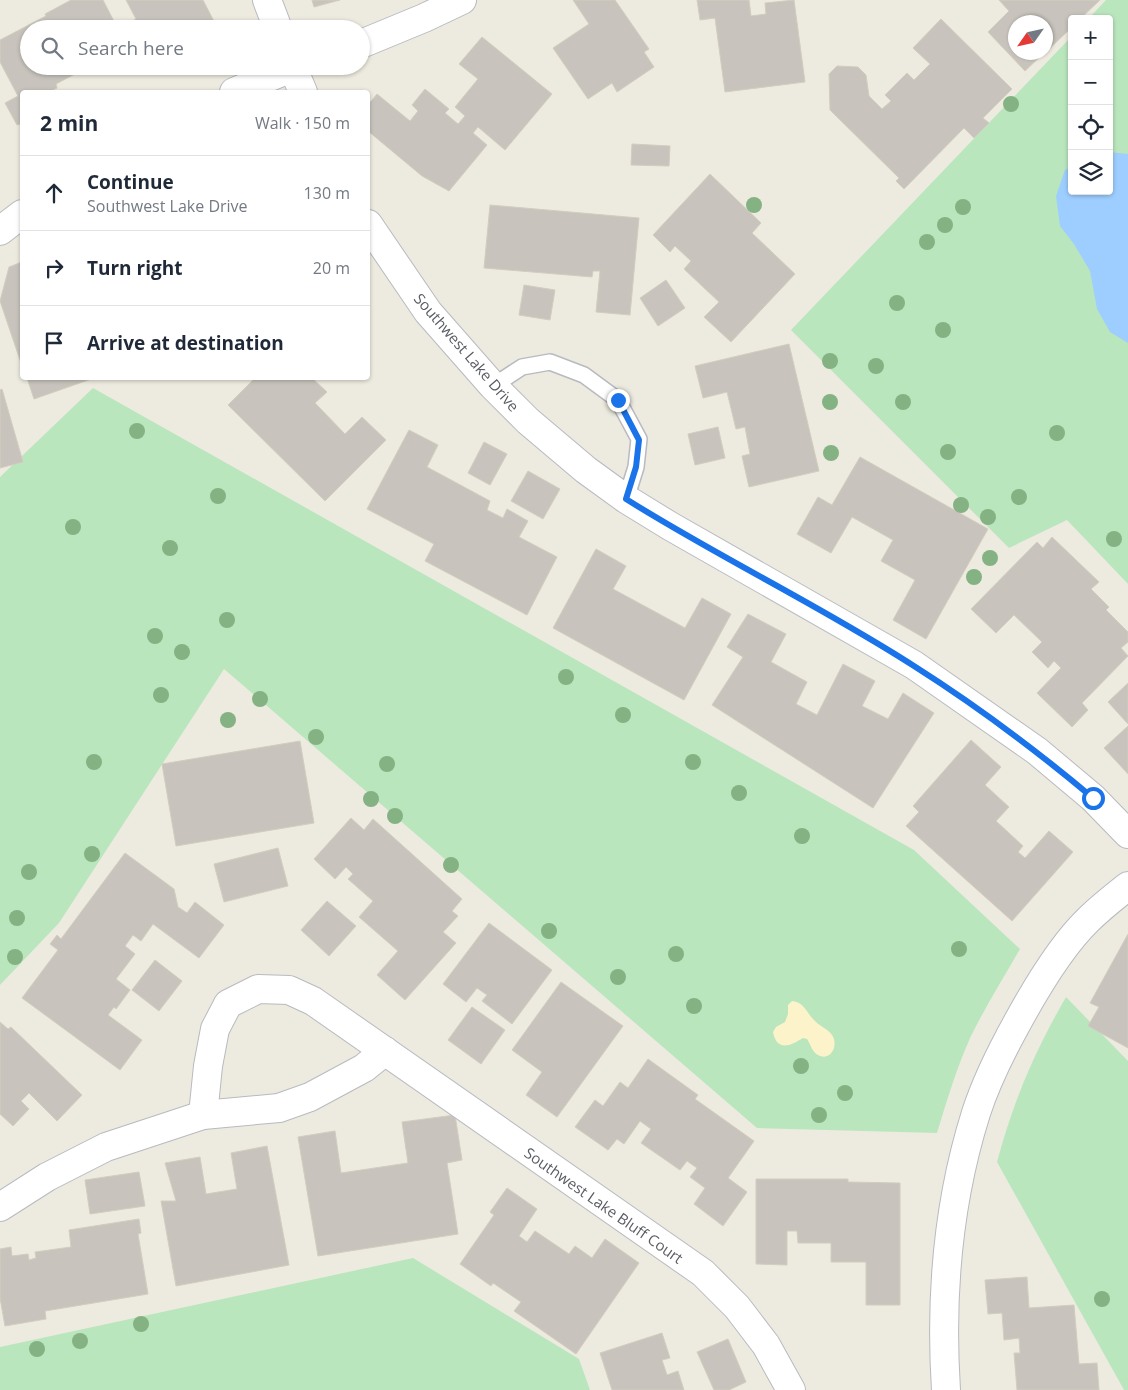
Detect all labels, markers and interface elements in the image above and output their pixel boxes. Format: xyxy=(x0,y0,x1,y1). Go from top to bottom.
north arrow xyxy=(1008,15,1053,60)
map controls xyxy=(1068,15,1113,195)
button: + xyxy=(1068,15,1113,60)
search box xyxy=(20,20,370,75)
icon: search xyxy=(38,34,66,62)
text: Search here xyxy=(78,35,184,61)
button: − xyxy=(1068,60,1113,105)
button: locate xyxy=(1068,105,1113,150)
text: 2 min xyxy=(40,109,98,137)
text: Walk · 150 m xyxy=(255,112,350,134)
button: layers xyxy=(1068,150,1113,195)
text: Continue xyxy=(87,169,174,195)
icon: ahead xyxy=(40,179,68,207)
text: 130 m xyxy=(304,182,350,204)
text: Southwest Lake Drive xyxy=(87,195,248,217)
icon: right xyxy=(40,254,68,282)
text: Turn right xyxy=(87,255,182,281)
text: 20 m xyxy=(313,257,350,279)
street label: Southwest Lake Drive xyxy=(410,289,524,415)
icon: arrive xyxy=(40,329,68,357)
text: Arrive at destination xyxy=(87,330,284,356)
route end xyxy=(607,389,630,412)
route start xyxy=(1082,787,1105,810)
street label: Southwest Lake Bluff Court xyxy=(521,1142,687,1268)

